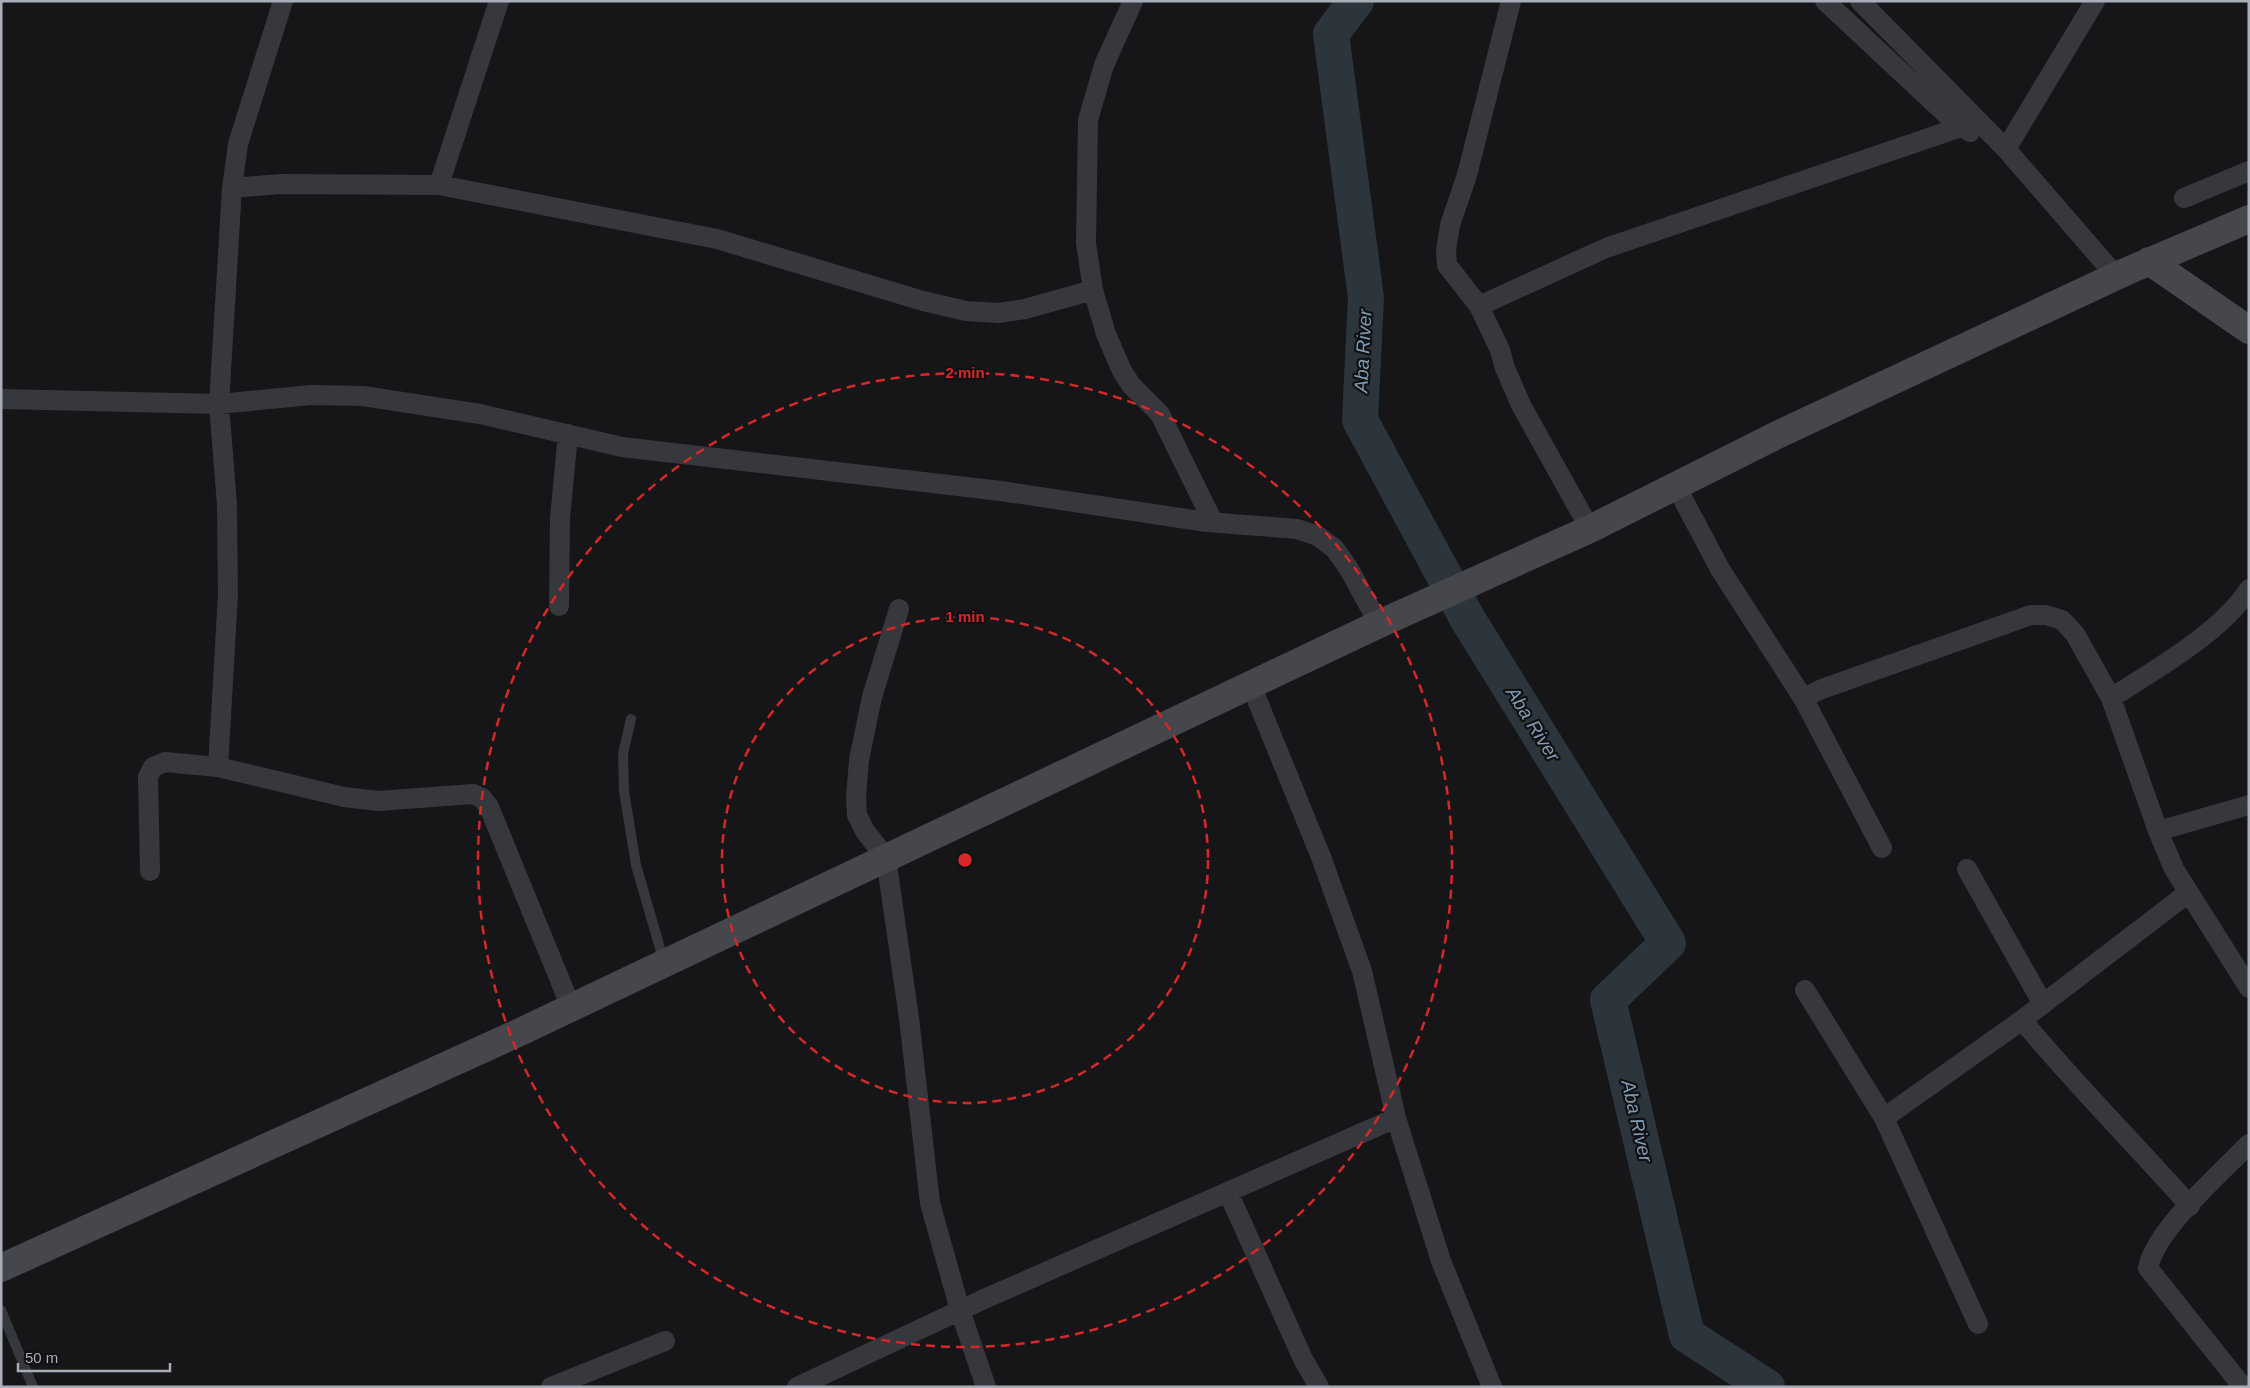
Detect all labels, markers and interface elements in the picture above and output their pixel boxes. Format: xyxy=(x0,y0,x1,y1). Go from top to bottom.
water label: Aba River xyxy=(1350,308,1376,394)
text: 2 min xyxy=(945,364,985,381)
text: 1 min xyxy=(945,608,985,625)
water label: Aba River xyxy=(1501,682,1564,766)
centre of rings xyxy=(956,851,974,869)
water label: Aba River xyxy=(1617,1077,1657,1165)
scale bar xyxy=(18,1340,170,1372)
text: 50 m xyxy=(25,1349,58,1366)

